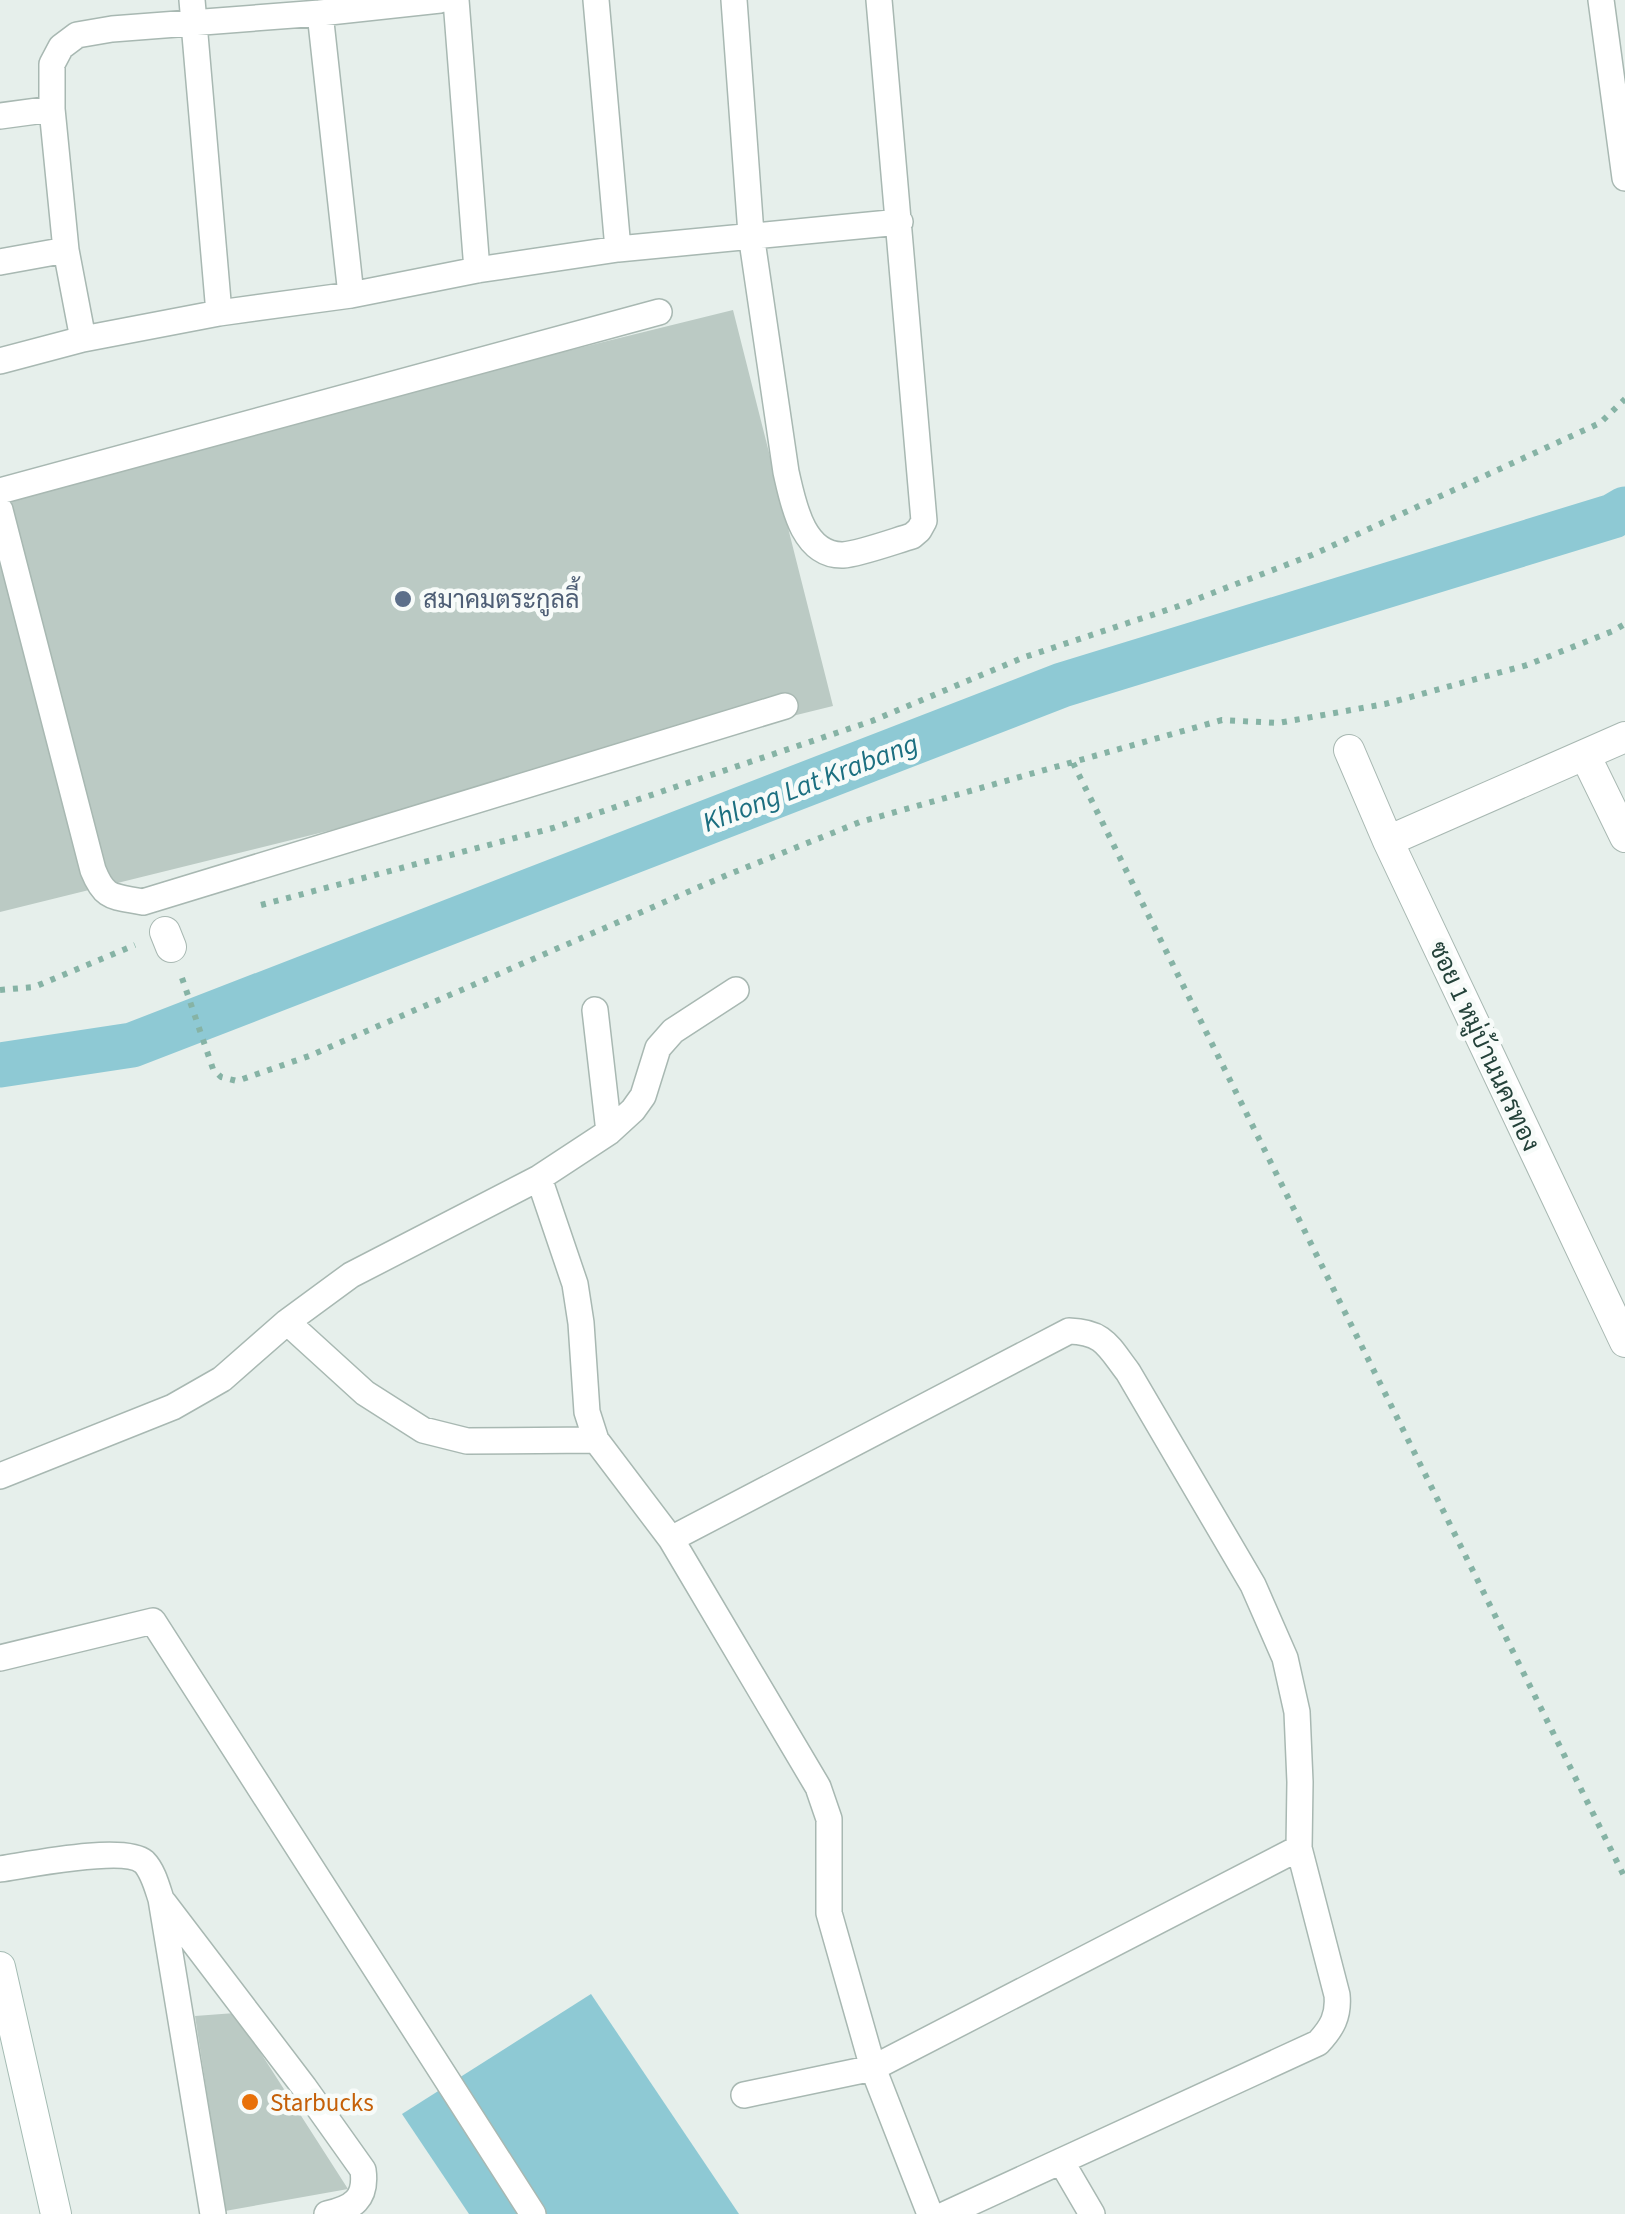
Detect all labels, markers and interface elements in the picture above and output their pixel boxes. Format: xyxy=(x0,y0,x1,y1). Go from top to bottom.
place label: สมาคมตระกูลลี้ xyxy=(423,576,581,618)
marker: สมาคมตระกูลลี้ xyxy=(392,588,414,610)
water label: Khlong Lat Krabang xyxy=(697,723,924,843)
street label: ซอย 1 หมู่บ้านนครทอง xyxy=(1420,936,1549,1157)
place label: Starbucks xyxy=(270,2085,374,2121)
marker: Starbucks xyxy=(239,2091,261,2113)

